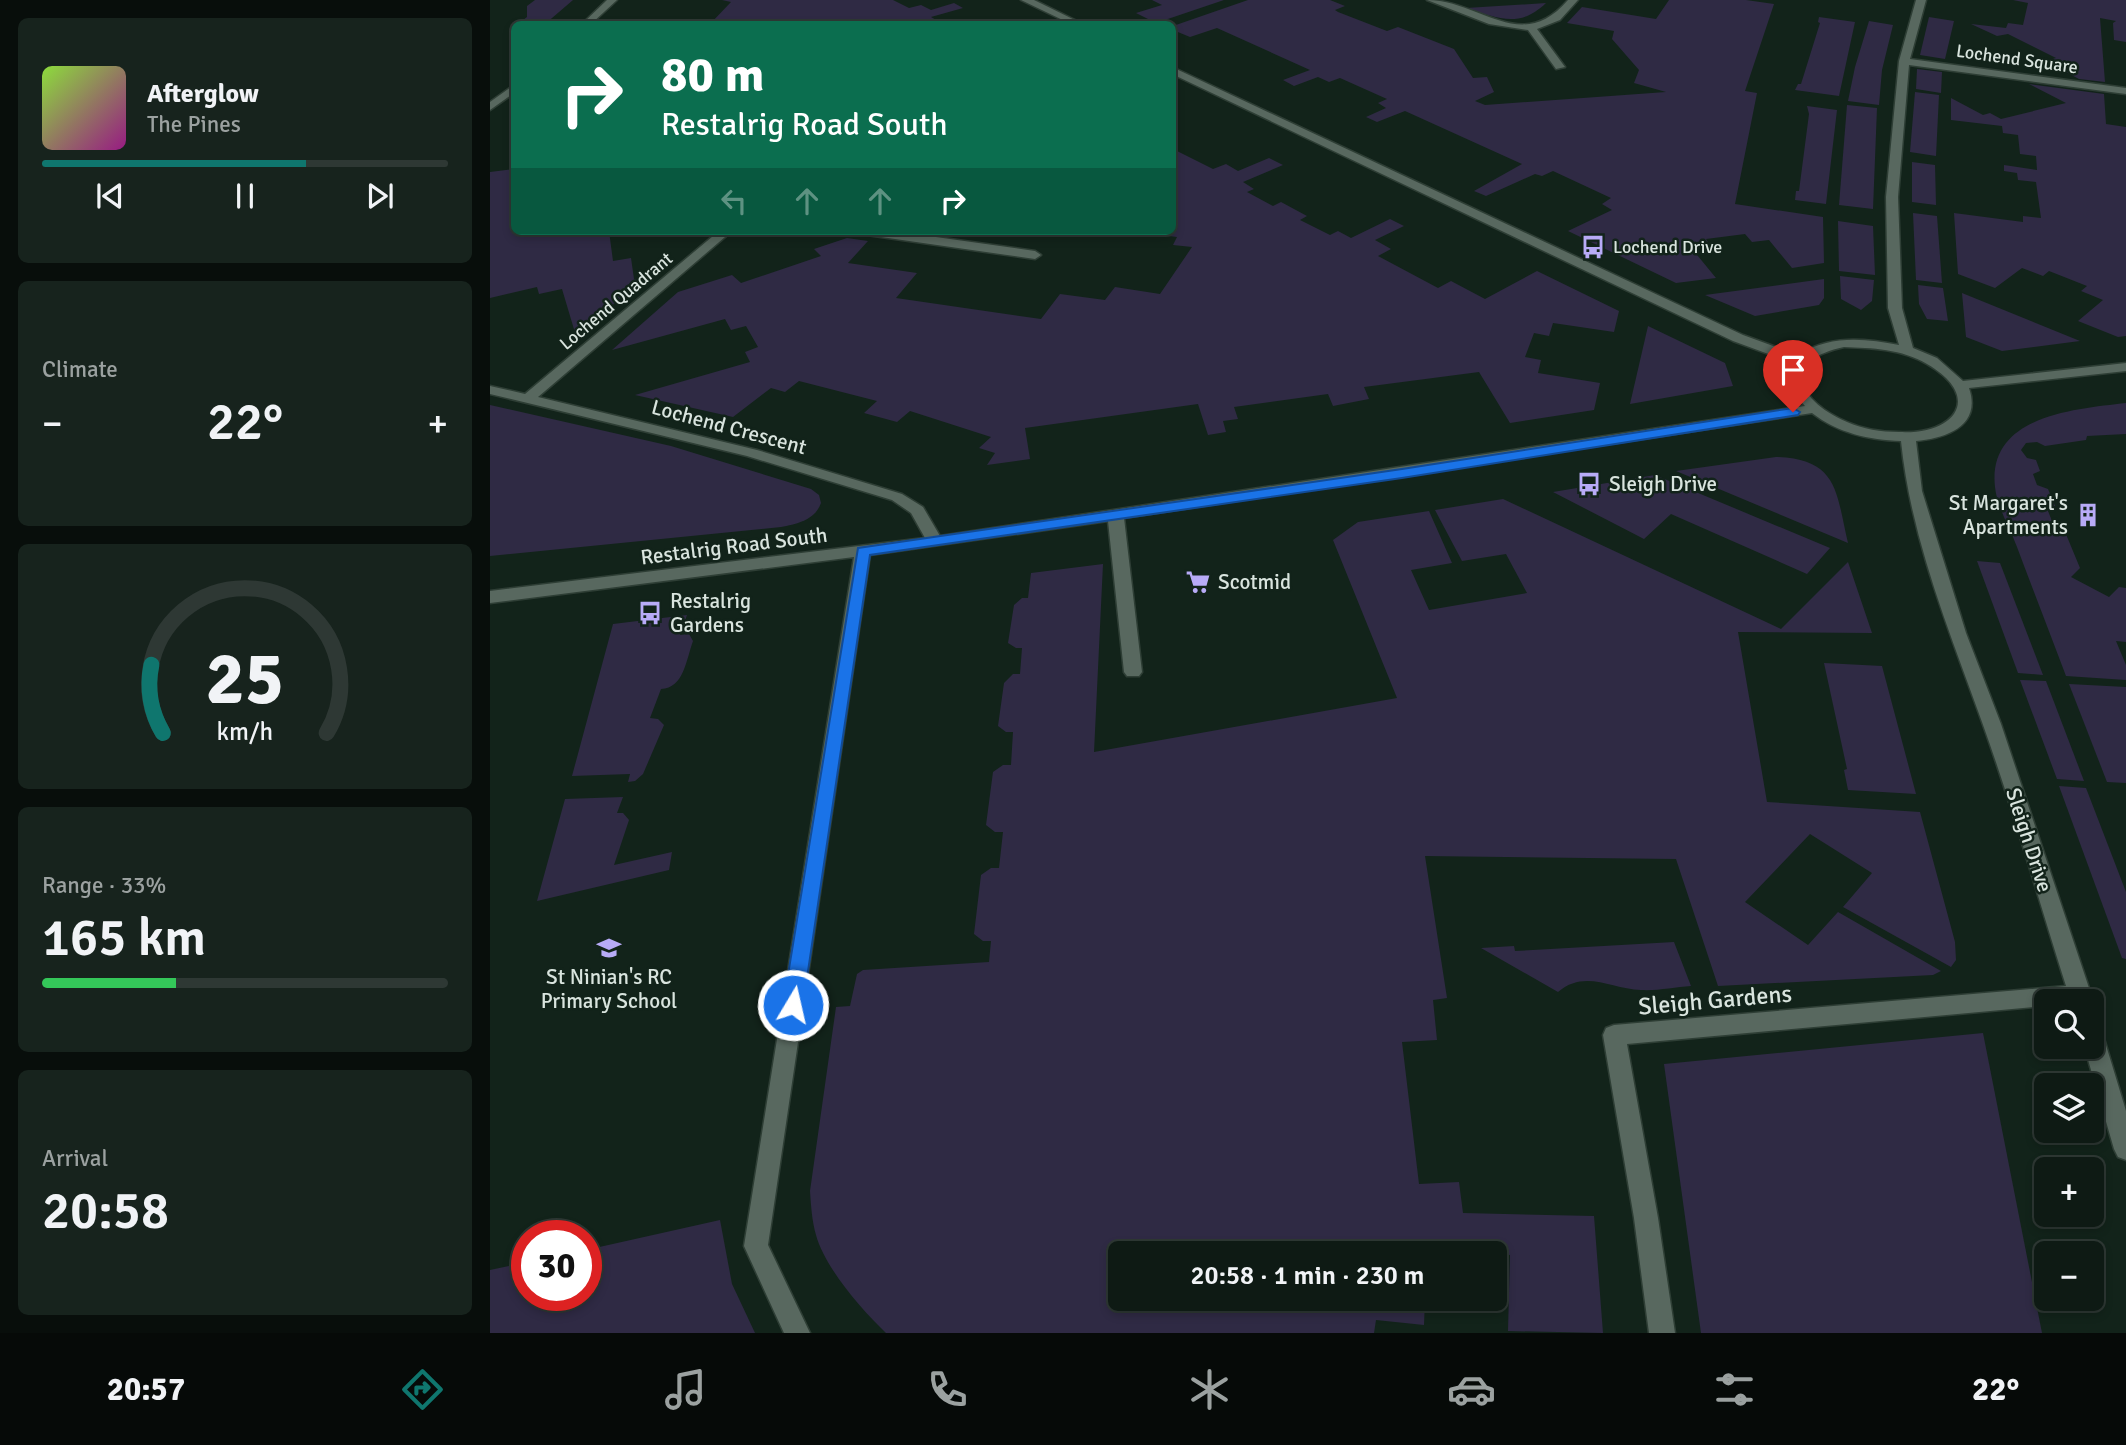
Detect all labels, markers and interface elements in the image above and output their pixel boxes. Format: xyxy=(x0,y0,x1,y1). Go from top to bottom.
street label: Lochend Square xyxy=(1955,40,2079,78)
text: 80 m xyxy=(661,45,764,105)
icon: right xyxy=(546,49,637,140)
text: Afterglow xyxy=(147,78,259,110)
text: Restalrig Road South xyxy=(661,105,948,144)
text: The Pines xyxy=(147,110,241,139)
icon: previous xyxy=(91,177,129,215)
icon: pause xyxy=(226,177,264,215)
icon: next xyxy=(361,177,399,215)
icon: left xyxy=(715,182,753,220)
icon: ahead xyxy=(788,182,826,220)
icon: ahead xyxy=(861,182,899,220)
icon: right xyxy=(934,182,972,220)
bus stop icon: Lochend Drive xyxy=(1579,233,1607,261)
place label: Lochend Drive xyxy=(1613,236,1722,258)
street label: Lochend Quadrant xyxy=(555,247,677,355)
pin xyxy=(1763,340,1823,412)
icon: arrive xyxy=(1774,351,1812,389)
text: Climate xyxy=(42,355,118,384)
text: 22° xyxy=(207,390,283,454)
street label: Lochend Crescent xyxy=(649,394,809,460)
text: − xyxy=(42,400,63,447)
text: + xyxy=(427,400,448,447)
bus stop icon: Sleigh Drive xyxy=(1575,470,1603,498)
place label: Sleigh Drive xyxy=(1609,471,1717,497)
place label: St Margaret's Apartments xyxy=(1949,490,2068,540)
building icon: St Margaret's Apartments xyxy=(2074,501,2102,529)
street label: Restalrig Road South xyxy=(639,522,829,570)
supermarket icon: Scotmid xyxy=(1184,568,1212,596)
place label: Scotmid xyxy=(1218,569,1291,595)
place label: Restalrig Gardens xyxy=(670,588,751,638)
bus stop icon: Restalrig Gardens xyxy=(636,599,664,627)
text: 25 xyxy=(206,635,284,724)
text: km/h xyxy=(217,715,273,746)
street label: Sleigh Drive xyxy=(2000,785,2058,895)
text: Range · 33% xyxy=(42,871,166,900)
text: 165 km xyxy=(42,906,206,970)
school or university icon: St Ninian's RC Primary School xyxy=(595,934,623,962)
place label: St Ninian's RC Primary School xyxy=(541,964,677,1014)
position arrow xyxy=(756,968,830,1042)
street label: Sleigh Gardens xyxy=(1637,978,1793,1022)
map controls xyxy=(2034,989,2104,1311)
button: search xyxy=(2034,989,2104,1059)
button: layers xyxy=(2034,1073,2104,1143)
text: Arrival xyxy=(42,1144,108,1173)
button: + xyxy=(2034,1157,2104,1227)
text: 20:58 xyxy=(42,1179,169,1243)
speed limit sign: 30 xyxy=(511,1220,602,1311)
button: − xyxy=(2034,1241,2104,1311)
text: 20:58 · 1 min · 230 m xyxy=(1191,1260,1424,1292)
icon: directions xyxy=(398,1365,447,1414)
icon: music xyxy=(661,1365,710,1414)
icon: phone xyxy=(923,1365,972,1414)
icon: climate xyxy=(1185,1365,1234,1414)
icon: car xyxy=(1447,1365,1496,1414)
icon: filters xyxy=(1710,1365,1759,1414)
text: 20:57 xyxy=(107,1370,185,1409)
text: 22° xyxy=(1972,1370,2019,1409)

